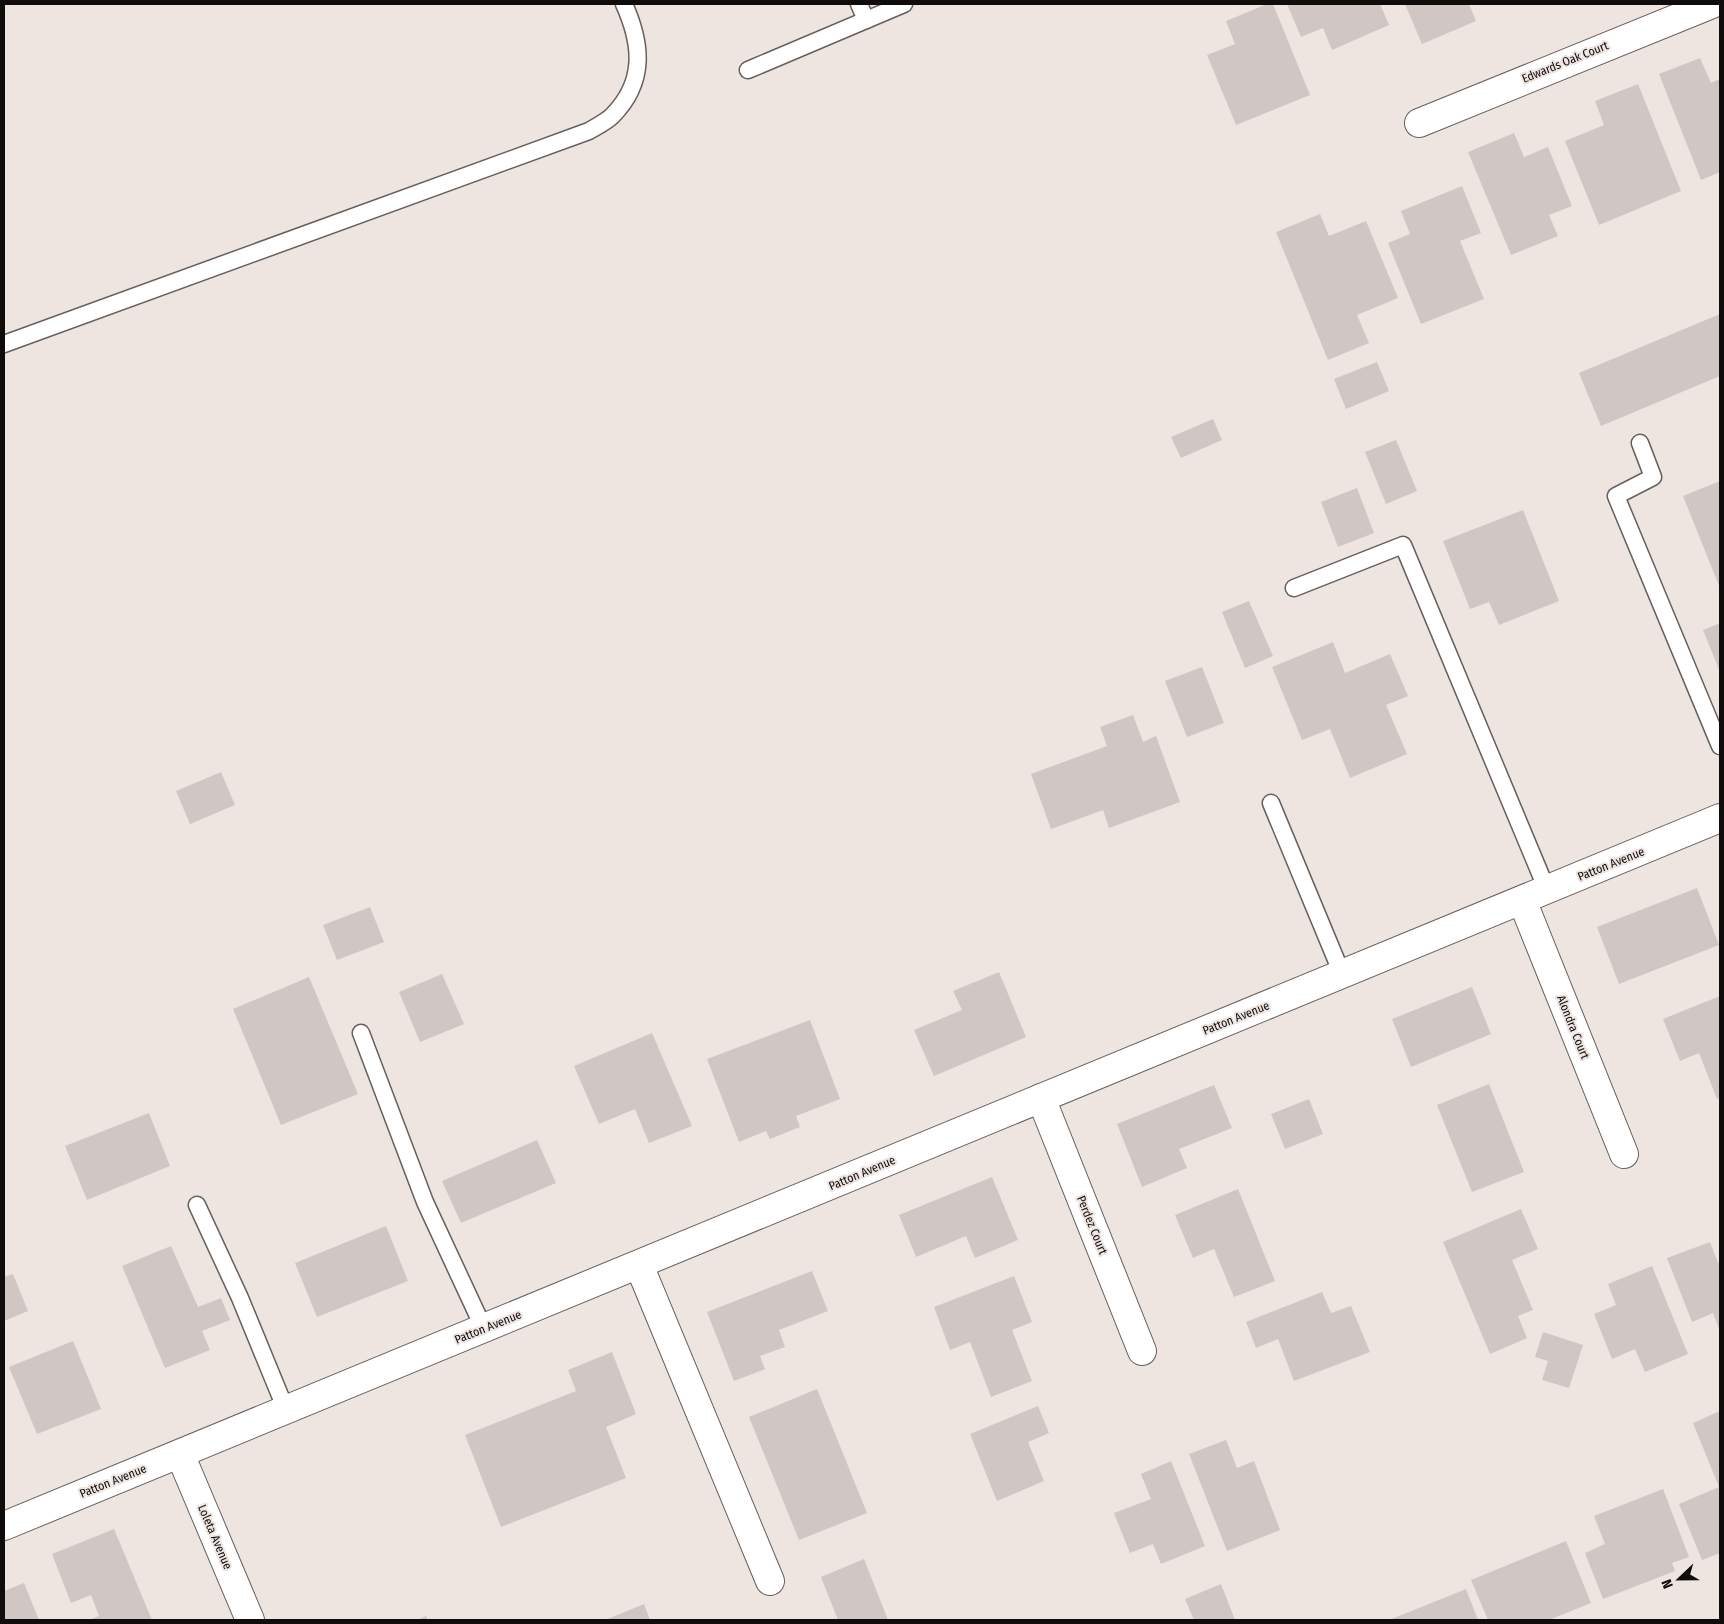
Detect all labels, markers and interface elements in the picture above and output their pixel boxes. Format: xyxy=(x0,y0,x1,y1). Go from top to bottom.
street label: Edwards Oak Court xyxy=(1520,38,1610,86)
street label: Patton Avenue xyxy=(1576,844,1646,884)
street label: Alondra Court xyxy=(1554,993,1592,1061)
street label: Patton Avenue xyxy=(1201,998,1271,1038)
street label: Patton Avenue xyxy=(827,1153,897,1193)
street label: Perdez Court xyxy=(1074,1194,1110,1256)
street label: Patton Avenue xyxy=(453,1307,523,1347)
street label: Patton Avenue xyxy=(78,1461,148,1501)
street label: Loleta Avenue xyxy=(195,1503,235,1572)
north arrow xyxy=(1654,1554,1704,1604)
text: N xyxy=(1658,1577,1677,1591)

